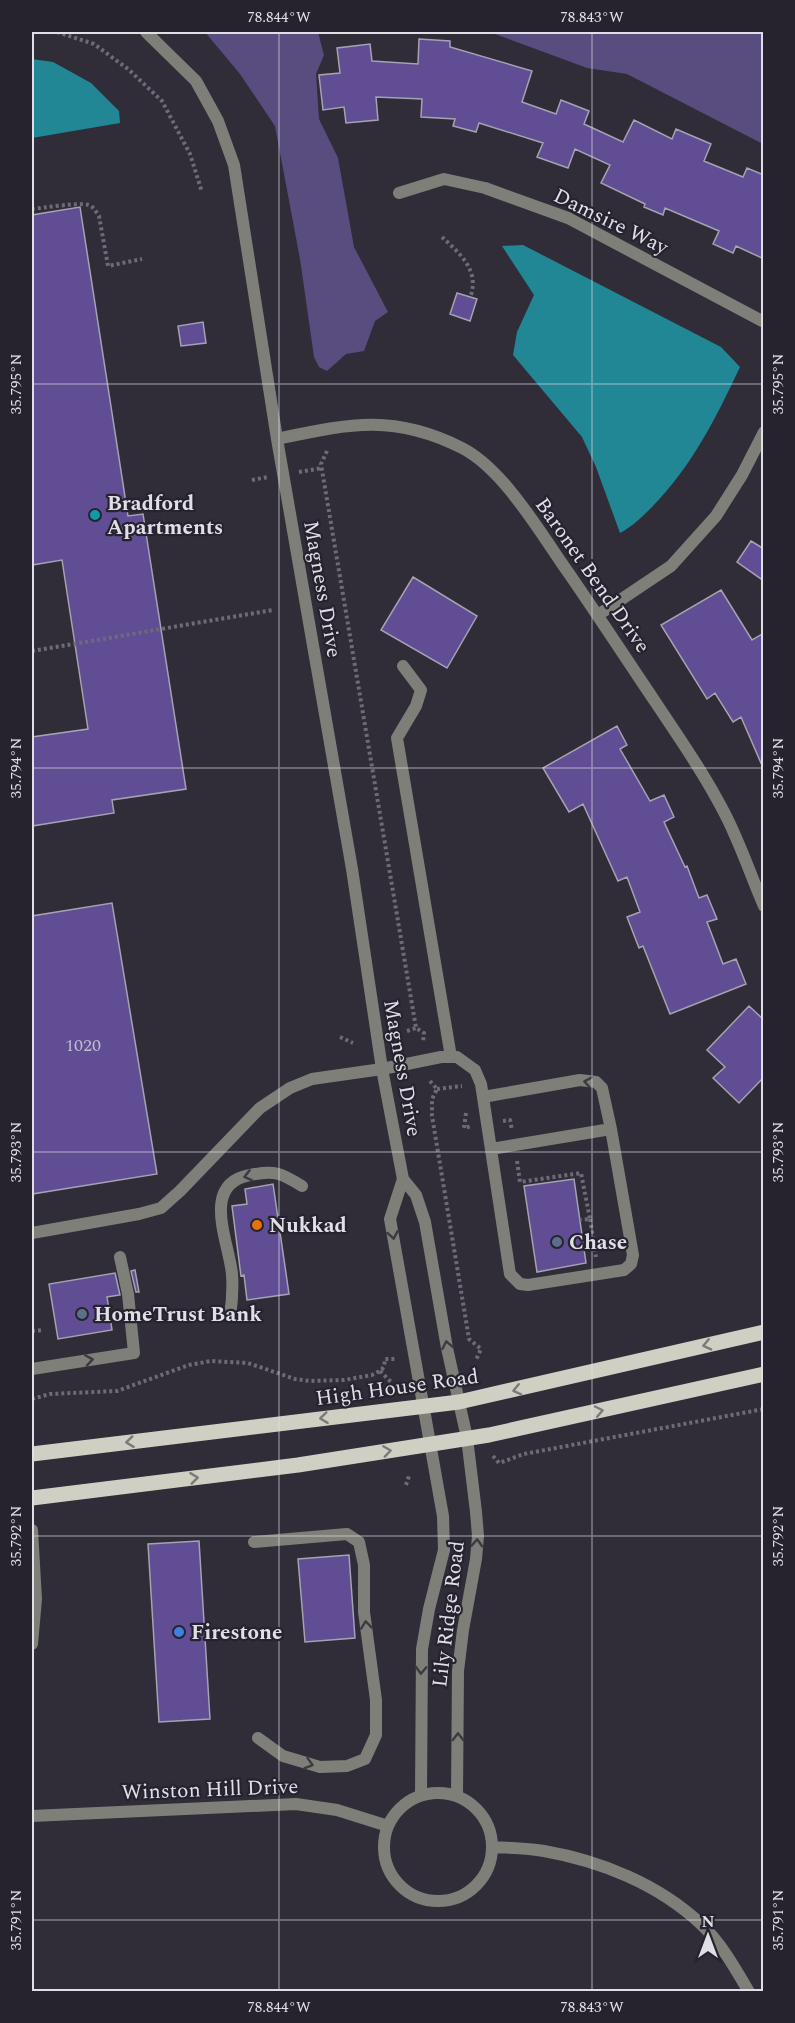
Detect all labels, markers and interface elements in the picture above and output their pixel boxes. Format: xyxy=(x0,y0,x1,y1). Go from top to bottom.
text: 78.844°W xyxy=(247,6,311,29)
text: 78.843°W xyxy=(560,6,624,29)
street label: Damsire Way xyxy=(548,180,674,264)
text: 35.795°N xyxy=(5,354,28,414)
text: 35.795°N xyxy=(767,354,790,414)
place label: Bradford Apartments xyxy=(107,488,223,544)
street label: Baronet Bend Drive xyxy=(526,491,658,660)
marker: Bradford Apartments xyxy=(88,508,102,522)
street label: Magness Drive xyxy=(294,518,350,660)
text: 35.794°N xyxy=(5,738,28,798)
text: 35.794°N xyxy=(767,738,790,798)
street label: Magness Drive xyxy=(374,997,430,1139)
house number: 1020 xyxy=(65,1032,101,1059)
one-way arrow xyxy=(583,1076,593,1089)
text: 35.793°N xyxy=(5,1122,28,1182)
text: 35.793°N xyxy=(767,1122,790,1182)
one-way arrow xyxy=(243,1168,253,1181)
place label: Nukkad xyxy=(269,1210,347,1242)
marker: Nukkad xyxy=(250,1218,264,1232)
place label: Chase xyxy=(569,1227,627,1259)
one-way arrow xyxy=(386,1231,398,1240)
marker: Chase xyxy=(550,1235,564,1249)
place label: HomeTrust Bank xyxy=(94,1299,262,1331)
marker: HomeTrust Bank xyxy=(75,1307,89,1321)
one-way arrow xyxy=(702,1338,712,1351)
one-way arrow xyxy=(441,1340,454,1350)
one-way arrow xyxy=(84,1354,94,1367)
street label: High House Road xyxy=(314,1361,481,1415)
one-way arrow xyxy=(512,1382,522,1395)
one-way arrow xyxy=(594,1405,604,1418)
one-way arrow xyxy=(319,1411,328,1424)
one-way arrow xyxy=(126,1435,135,1448)
one-way arrow xyxy=(382,1445,391,1457)
one-way arrow xyxy=(189,1472,198,1484)
text: 35.792°N xyxy=(5,1506,28,1566)
text: 35.792°N xyxy=(767,1506,790,1566)
street label: Lily Ridge Road xyxy=(424,1539,474,1689)
one-way arrow xyxy=(471,1539,484,1548)
place label: Firestone xyxy=(191,1617,282,1649)
one-way arrow xyxy=(360,1620,373,1630)
marker: Firestone xyxy=(172,1625,186,1639)
one-way arrow xyxy=(415,1666,427,1675)
one-way arrow xyxy=(451,1732,464,1741)
one-way arrow xyxy=(303,1757,314,1769)
street label: Winston Hill Drive xyxy=(121,1771,299,1809)
text: 35.791°N xyxy=(5,1890,28,1950)
text: 35.791°N xyxy=(767,1890,790,1950)
north arrow xyxy=(678,1906,738,1966)
text: N xyxy=(701,1910,715,1934)
text: 78.844°W xyxy=(247,1996,311,2019)
text: 78.843°W xyxy=(560,1996,624,2019)

